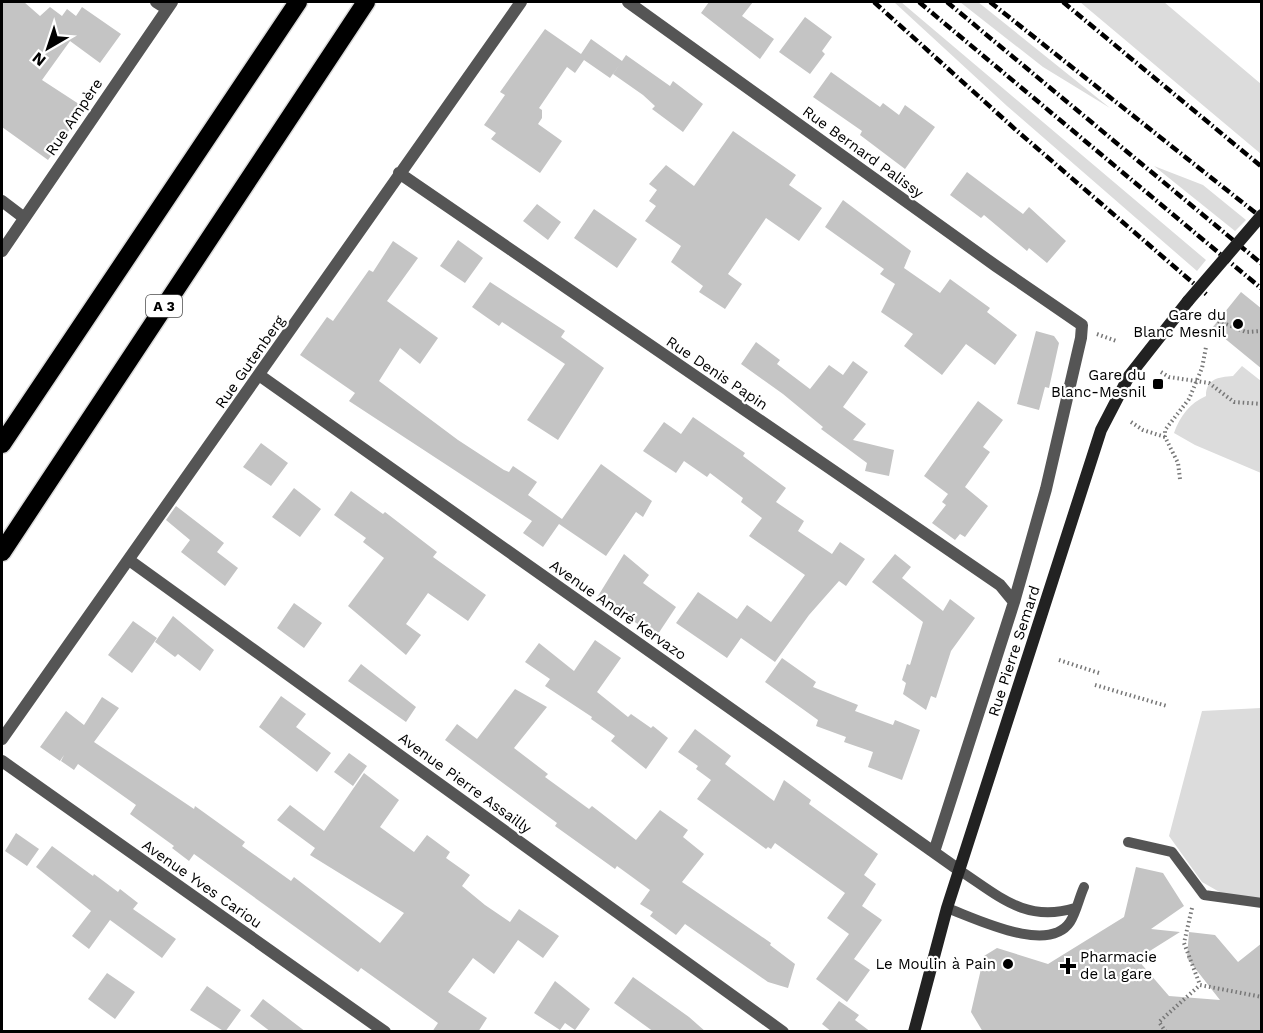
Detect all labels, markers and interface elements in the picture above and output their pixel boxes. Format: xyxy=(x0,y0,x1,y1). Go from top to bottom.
north arrow xyxy=(18,18,78,78)
text: N xyxy=(28,48,49,70)
street label: Rue Ampère xyxy=(42,75,106,159)
street label: Rue Bernard Palissy xyxy=(799,102,927,202)
road number: A 3 xyxy=(146,295,182,317)
place label: Gare du Blanc Mesnil xyxy=(1133,306,1226,341)
street label: Rue Gutenberg xyxy=(211,312,289,412)
marker: Gare du Blanc Mesnil xyxy=(1231,317,1245,331)
street label: Rue Denis Papin xyxy=(663,332,771,414)
place label: Gare du Blanc-Mesnil xyxy=(1051,366,1146,401)
marker: Gare du Blanc-Mesnil xyxy=(1151,377,1165,391)
street label: Avenue André Kervazo xyxy=(546,556,690,664)
street label: Rue Pierre Semard xyxy=(984,583,1044,719)
street label: Avenue Pierre Assailly xyxy=(395,729,535,837)
street label: Avenue Yves Cariou xyxy=(139,836,265,932)
place label: Pharmacie de la gare xyxy=(1080,948,1157,983)
place label: Le Moulin à Pain xyxy=(875,955,996,973)
marker: Le Moulin à Pain xyxy=(1001,957,1015,971)
marker: Pharmacie de la gare xyxy=(1061,959,1075,973)

